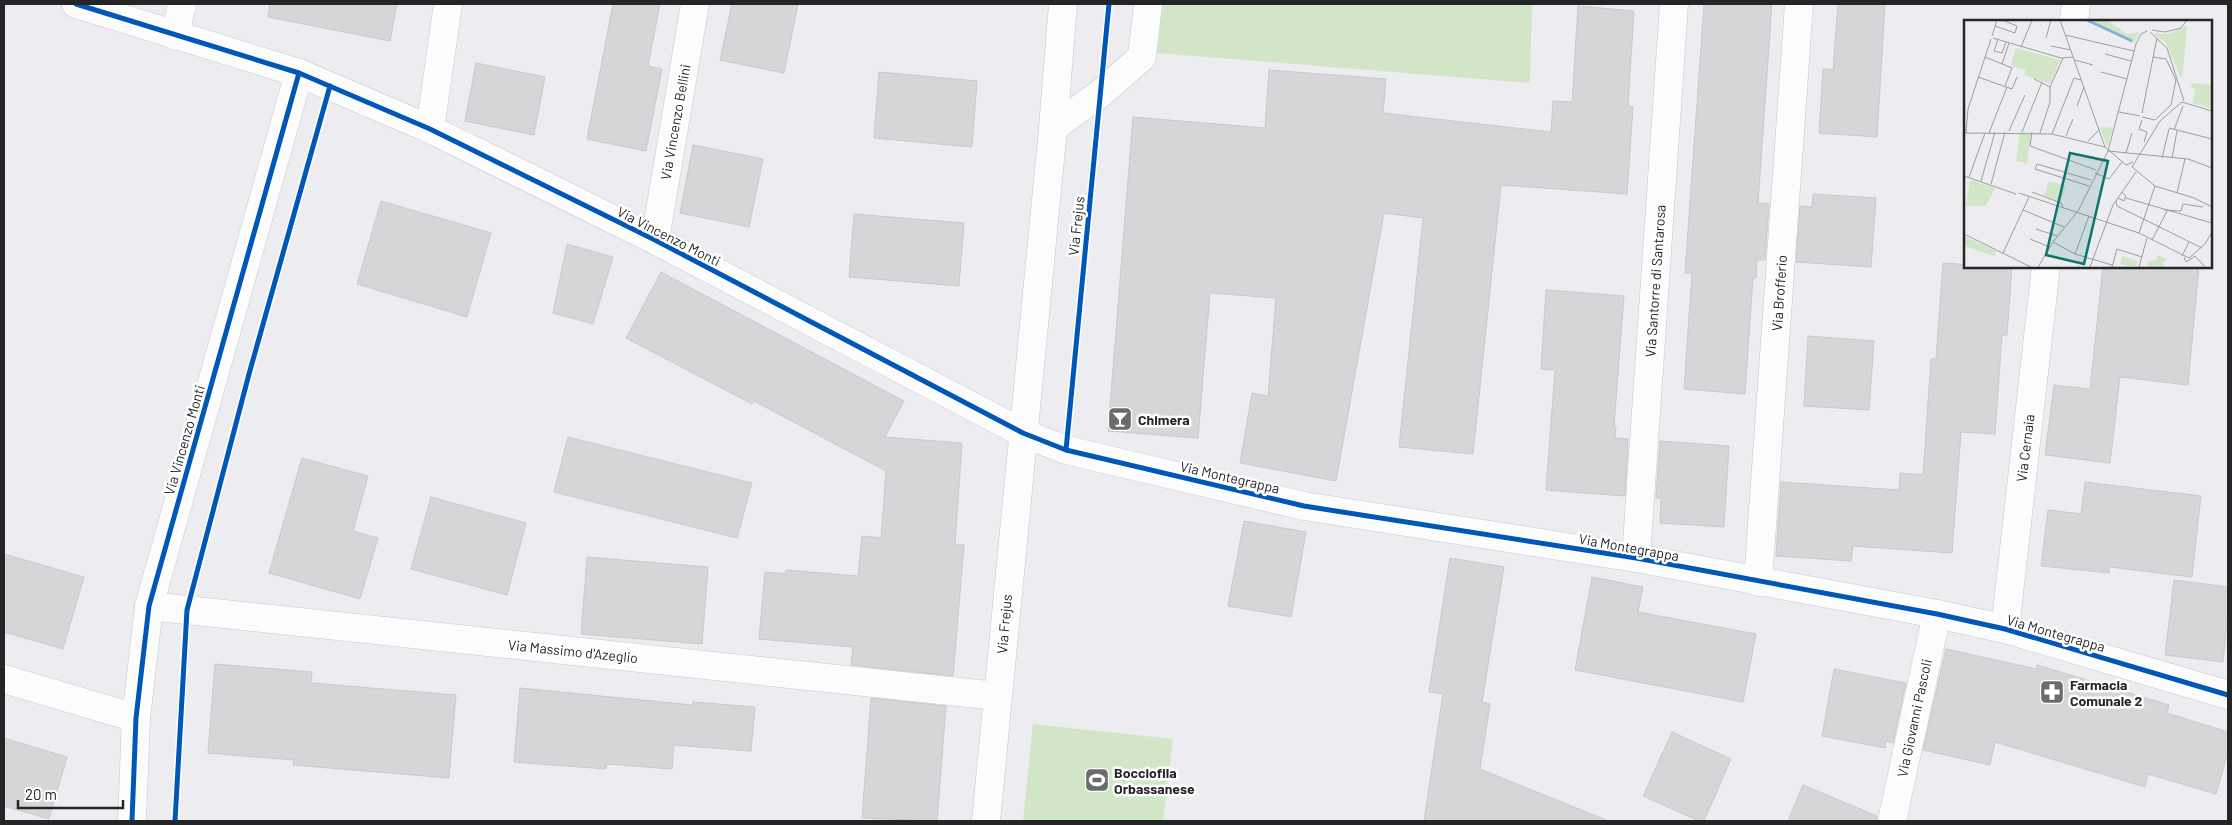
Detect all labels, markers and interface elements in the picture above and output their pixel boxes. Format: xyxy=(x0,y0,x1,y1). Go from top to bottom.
inset map xyxy=(1964,20,2212,268)
street label: Via Vincenzo Bellini xyxy=(656,63,694,181)
street label: Via Frejus xyxy=(1064,195,1088,257)
street label: Via Vincenzo Monti xyxy=(614,203,724,269)
street label: Via Santorre di Santarosa xyxy=(1641,204,1669,358)
street label: Via Brofferio xyxy=(1768,254,1790,332)
street label: Via Vincenzo Monti xyxy=(160,383,208,497)
bar icon: Chimera xyxy=(1107,406,1133,432)
place label: Chimera xyxy=(1138,411,1190,428)
street label: Via Cernaia xyxy=(2012,413,2038,483)
street label: Via Montegrappa xyxy=(1179,457,1281,497)
street label: Via Montegrappa xyxy=(1577,530,1681,564)
street label: Via Frejus xyxy=(993,593,1015,654)
street label: Via Montegrappa xyxy=(2005,611,2107,655)
street label: Via Massimo d'Azeglio xyxy=(507,636,639,666)
street label: Via Giovanni Pascoli xyxy=(1893,657,1935,779)
place label: Farmacia Comunale 2 xyxy=(2070,676,2143,709)
pharmacy icon: Farmacia Comunale 2 xyxy=(2039,679,2065,705)
place label: Bocciofila Orbassanese xyxy=(1114,764,1195,797)
sports icon: Bocciofila Orbassanese xyxy=(1084,767,1110,793)
scale bar xyxy=(18,778,122,810)
text: 20 m xyxy=(25,785,57,803)

